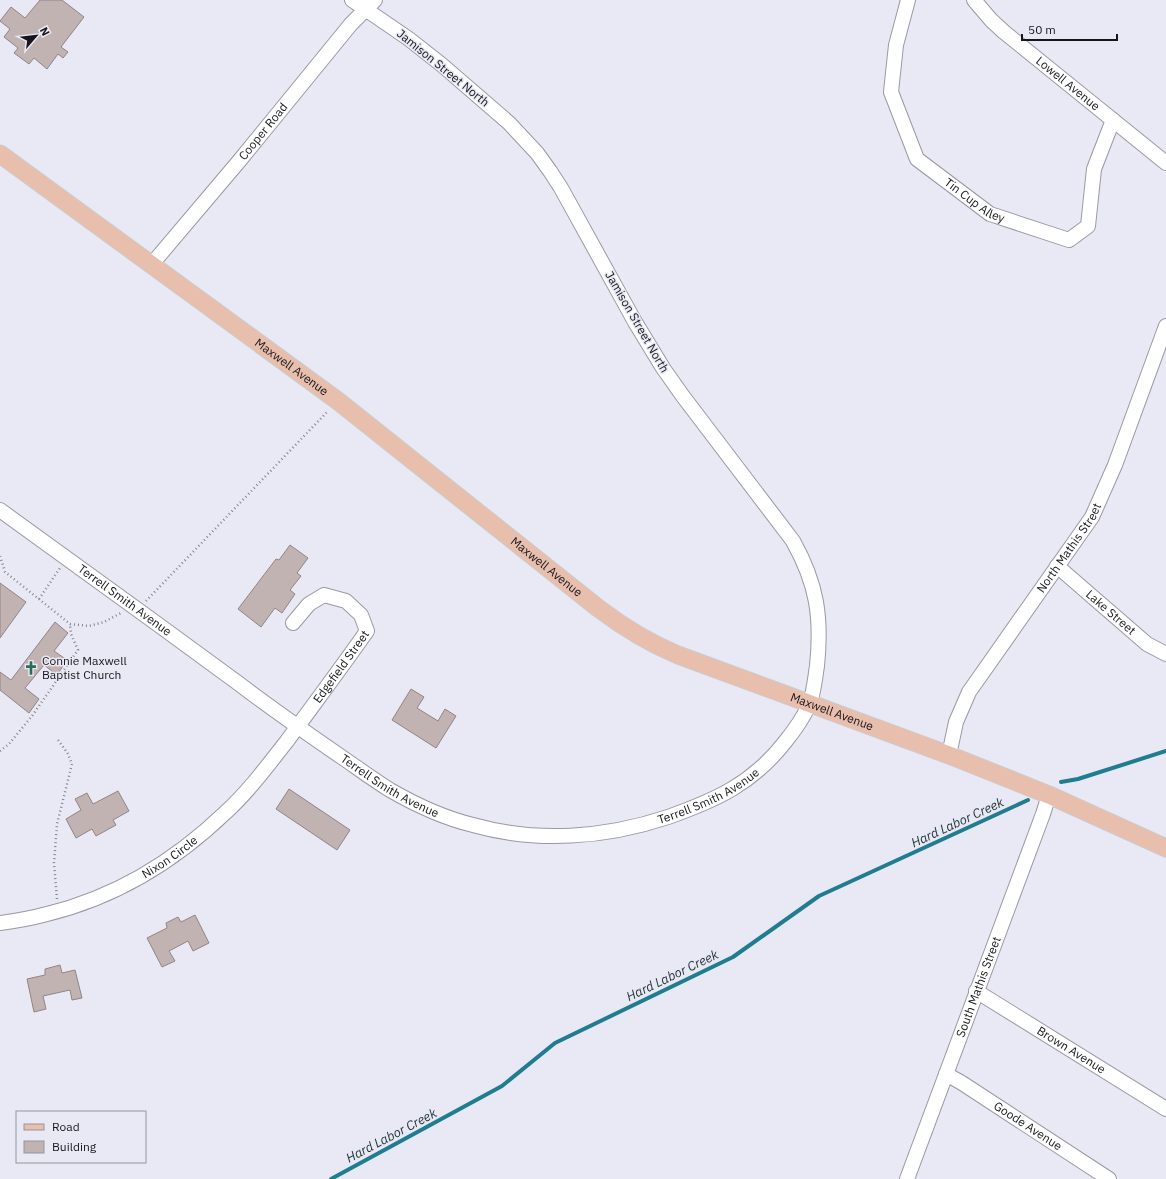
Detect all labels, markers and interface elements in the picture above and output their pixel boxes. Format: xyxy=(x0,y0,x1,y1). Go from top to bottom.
north arrow xyxy=(16,16,56,56)
scale bar xyxy=(1022,16,1117,42)
text: 50 m xyxy=(1028,22,1056,37)
text: N xyxy=(37,25,53,38)
street label: Jamison Street North xyxy=(394,26,493,110)
street label: Lowell Avenue xyxy=(1033,53,1103,114)
street label: Cooper Road xyxy=(235,100,291,163)
street label: Tin Cup Alley xyxy=(942,174,1007,225)
street label: Jamison Street North xyxy=(602,268,673,375)
street label: Maxwell Avenue xyxy=(252,335,332,399)
street label: North Mathis Street xyxy=(1033,501,1104,596)
street label: Maxwell Avenue xyxy=(508,533,586,600)
street label: Terrell Smith Avenue xyxy=(75,561,175,639)
street label: Lake Street xyxy=(1083,586,1139,638)
street label: Edgefield Street xyxy=(309,627,372,706)
place label: Connie Maxwell Baptist Church xyxy=(42,653,127,682)
church icon: Connie Maxwell Baptist Church xyxy=(23,660,39,676)
street label: Maxwell Avenue xyxy=(788,689,876,734)
street label: Terrell Smith Avenue xyxy=(338,751,442,820)
street label: Terrell Smith Avenue xyxy=(656,764,762,827)
water label: Hard Labor Creek xyxy=(908,793,1006,851)
street label: Nixon Circle xyxy=(139,832,201,881)
street label: South Mathis Street xyxy=(953,934,1004,1039)
water label: Hard Labor Creek xyxy=(623,946,721,1005)
street label: Brown Avenue xyxy=(1034,1023,1109,1077)
street label: Goode Avenue xyxy=(991,1098,1065,1153)
water label: Hard Labor Creek xyxy=(343,1104,440,1166)
legend xyxy=(16,1111,146,1163)
text: Road xyxy=(52,1119,80,1134)
text: Building xyxy=(52,1139,97,1154)

